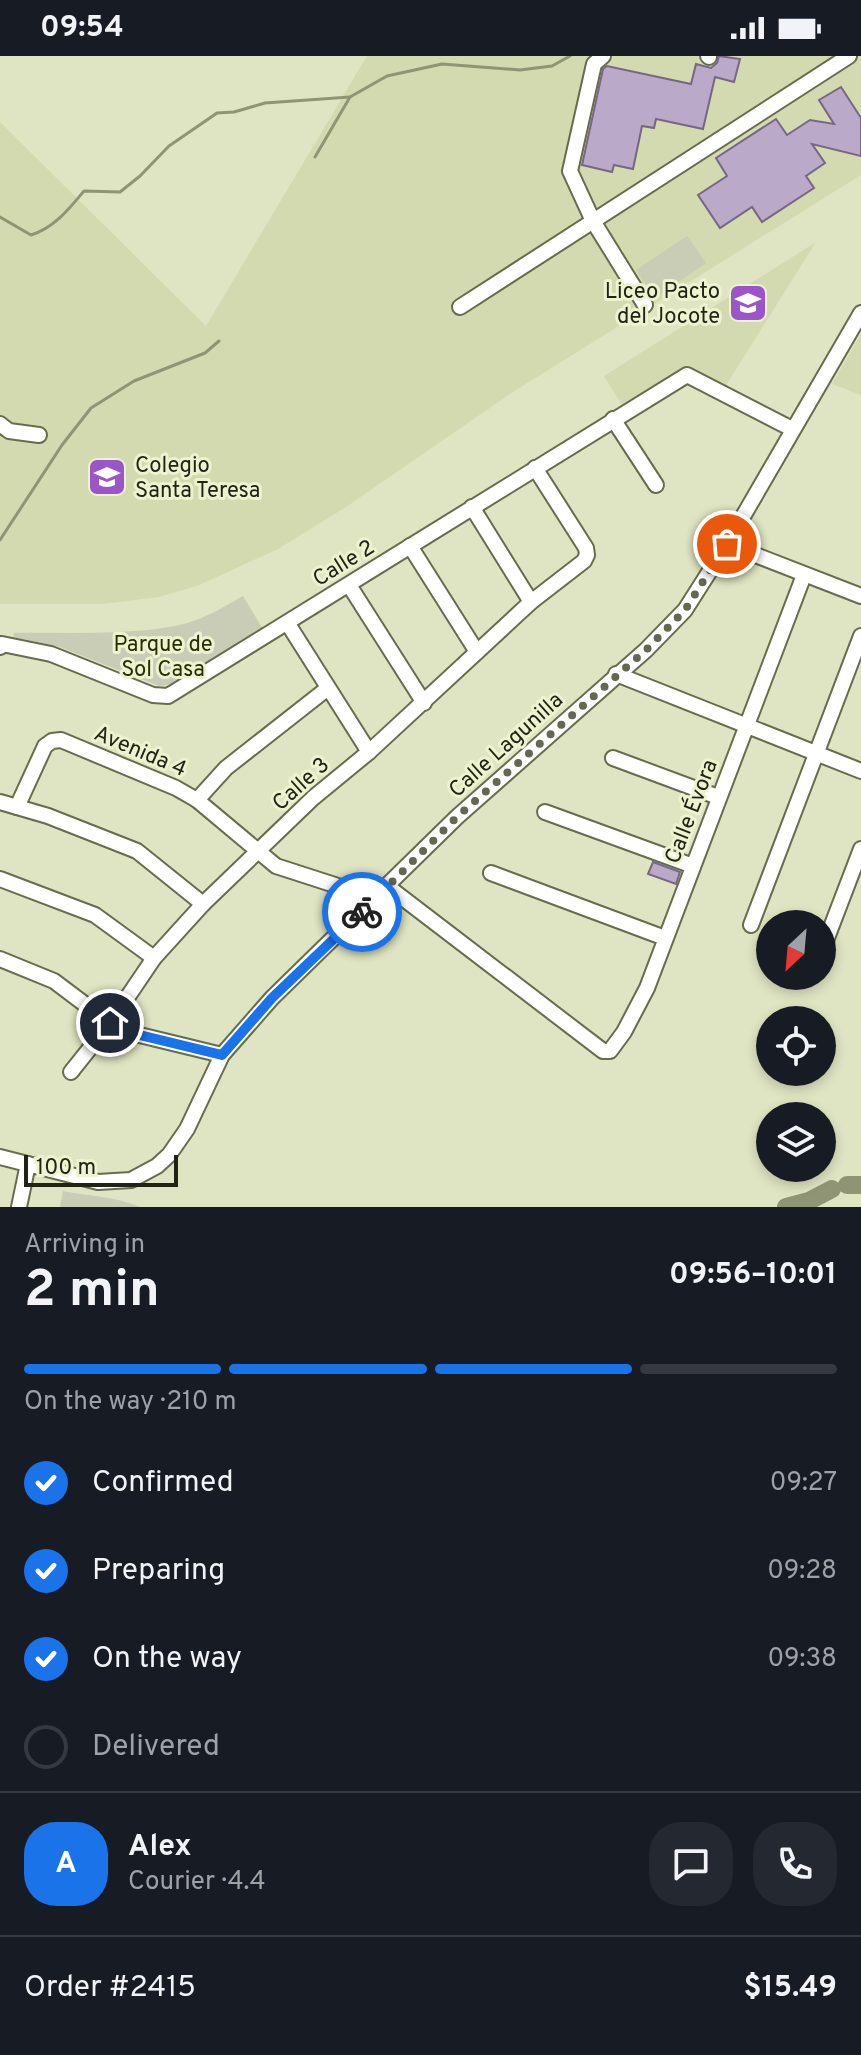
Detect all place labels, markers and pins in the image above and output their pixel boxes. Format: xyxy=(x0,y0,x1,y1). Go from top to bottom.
place label: Liceo Pacto del Jocote xyxy=(605,279,720,331)
school or university icon: Liceo Pacto del Jocote xyxy=(727,282,769,324)
place label: Colegio Santa Teresa xyxy=(135,453,260,505)
school or university icon: Colegio Santa Teresa xyxy=(86,456,128,498)
pin xyxy=(693,510,761,578)
pin xyxy=(76,989,144,1057)

